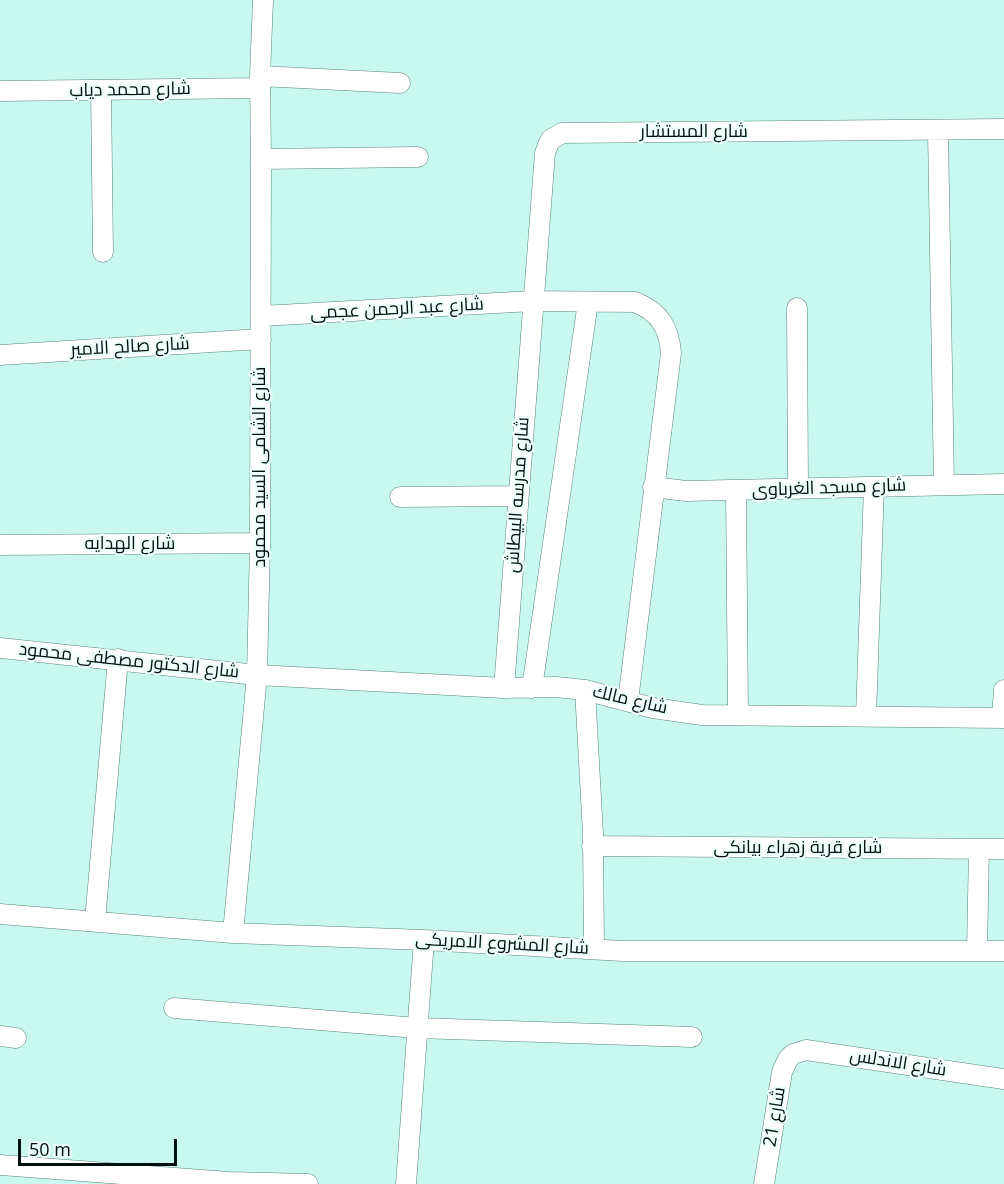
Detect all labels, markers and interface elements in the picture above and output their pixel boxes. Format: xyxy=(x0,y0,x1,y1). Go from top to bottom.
street label: شارع محمد دياب xyxy=(69,78,191,102)
street label: شارع المستشار xyxy=(640,121,748,143)
street label: شارع عبد الرحمن عجمى xyxy=(310,294,484,324)
street label: شارع صالح الامير xyxy=(70,333,190,361)
street label: شارع الشامى السيد محمود xyxy=(249,367,271,567)
street label: شارع مدرسه البيطاش xyxy=(502,416,534,574)
street label: شارع مسجد الغرباوى xyxy=(751,475,907,501)
street label: شارع الهدايه xyxy=(85,533,175,555)
street label: شارع الدكتور مصطفى محمود xyxy=(18,639,240,683)
street label: شارع مالك xyxy=(591,681,669,719)
street label: شارع قرية زهراء بيانكى xyxy=(714,837,882,859)
street label: شارع المشروع الامريكى xyxy=(415,929,589,959)
street label: شارع الاندلس xyxy=(848,1045,948,1081)
street label: شارع 21 xyxy=(760,1086,790,1148)
scale bar xyxy=(21,1127,180,1165)
text: 50 m xyxy=(29,1137,71,1161)

